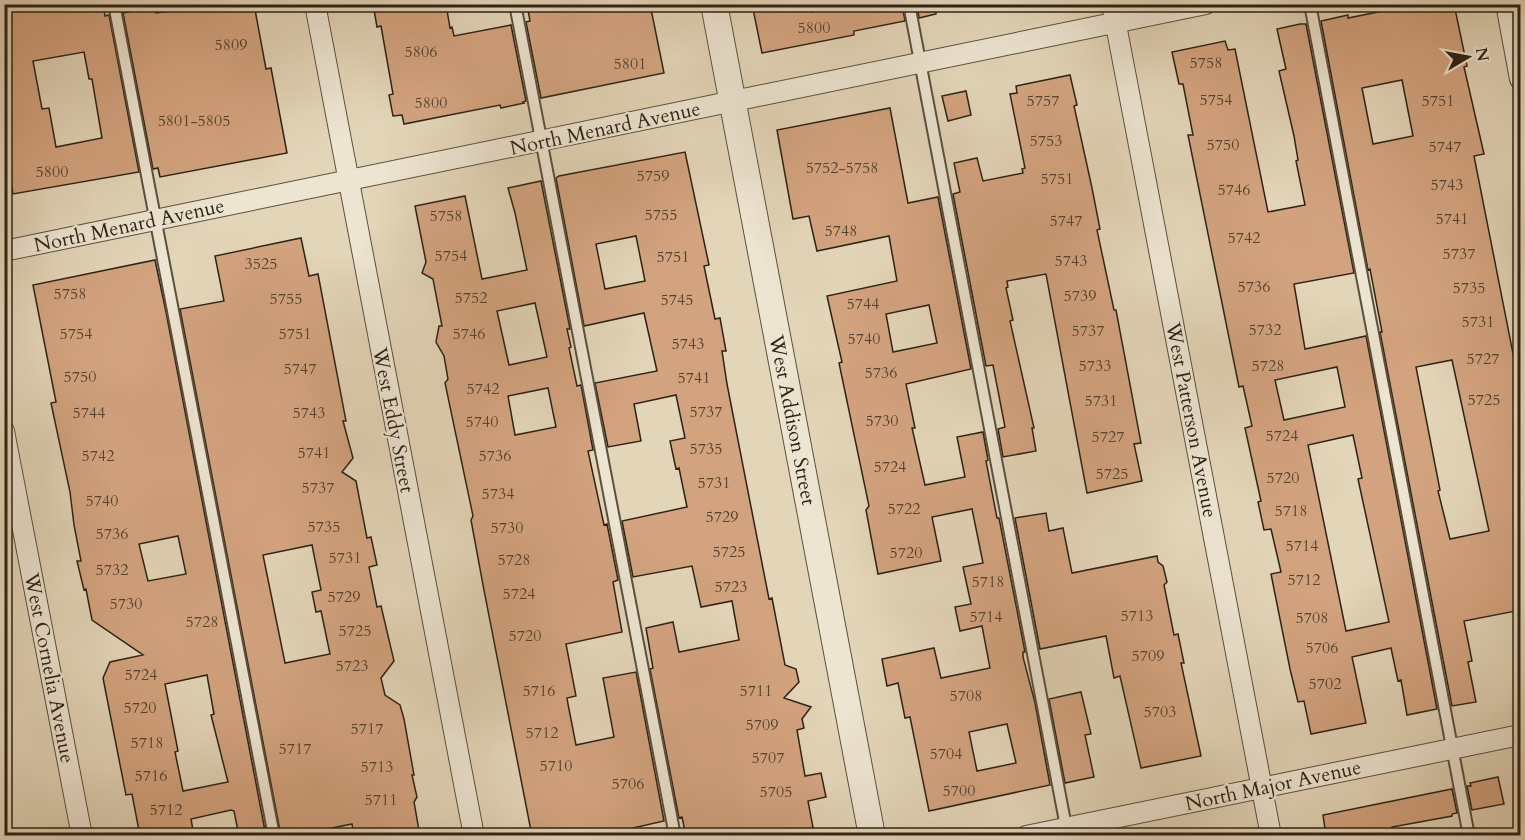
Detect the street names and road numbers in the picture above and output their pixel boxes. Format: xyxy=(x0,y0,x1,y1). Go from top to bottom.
street label: North Menard Avenue xyxy=(507,95,703,162)
street label: North Menard Avenue xyxy=(31,192,227,259)
street label: West Patterson Avenue xyxy=(1159,319,1224,520)
street label: West Addison Street xyxy=(763,332,822,508)
street label: West Eddy Street xyxy=(366,344,421,496)
street label: West Cornelia Avenue xyxy=(18,570,81,765)
street label: North Major Avenue xyxy=(1183,754,1364,817)

